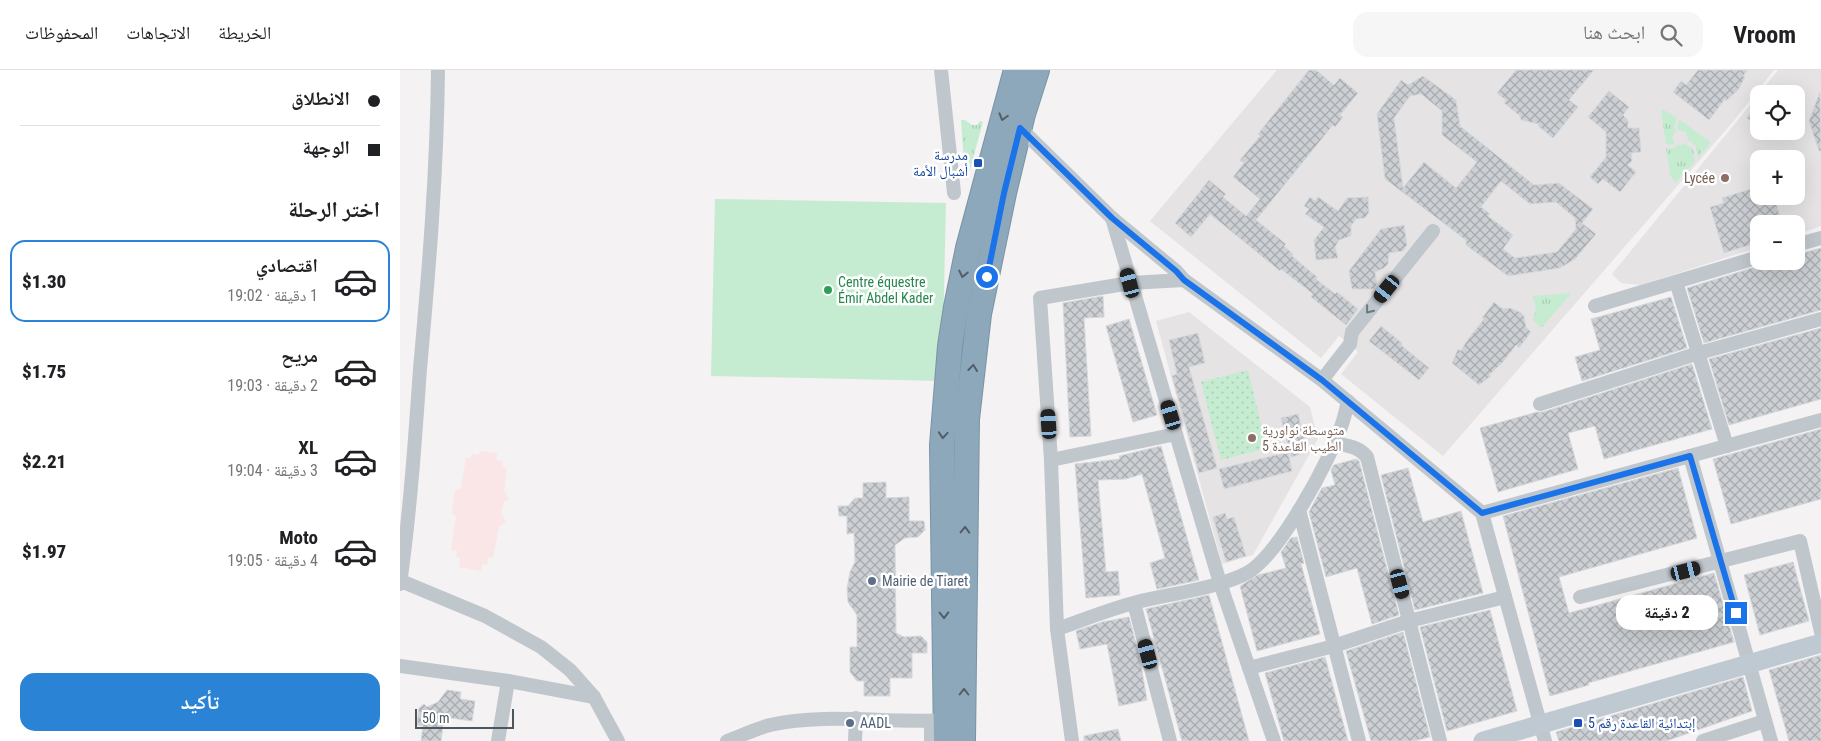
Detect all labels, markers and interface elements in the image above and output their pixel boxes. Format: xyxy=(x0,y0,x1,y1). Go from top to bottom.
search box xyxy=(1353,12,1703,57)
text: ابحث هنا xyxy=(1583,21,1645,44)
icon: search xyxy=(1657,21,1685,49)
text: Vroom xyxy=(1733,21,1796,49)
text: المحفوظات xyxy=(25,22,98,43)
text: الاتجاهات xyxy=(126,22,190,43)
text: الخريطة xyxy=(218,22,271,43)
map controls xyxy=(1750,85,1805,270)
button: locate xyxy=(1750,85,1805,140)
text: الانطلاق xyxy=(291,87,350,110)
one-way arrow xyxy=(998,112,1008,120)
text: الوجهة xyxy=(302,136,350,159)
place label: مدرسة أشبال الأمة xyxy=(913,147,968,180)
button: + xyxy=(1750,150,1805,205)
marker: مدرسة أشبال الأمة xyxy=(972,157,984,169)
place label: Lycée xyxy=(1684,170,1715,186)
marker: Lycée xyxy=(1719,172,1731,184)
text: اختر الرحلة xyxy=(288,197,380,222)
button: − xyxy=(1750,215,1805,270)
text: اقتصادي xyxy=(256,254,318,277)
icon: car xyxy=(333,259,378,304)
route start xyxy=(976,266,998,288)
car xyxy=(1118,267,1141,299)
text: $1.30 xyxy=(22,270,66,293)
one-way arrow xyxy=(958,270,968,279)
car xyxy=(1371,273,1402,305)
place label: Centre équestre Émir Abdel Kader xyxy=(838,274,933,306)
marker: Centre équestre Émir Abdel Kader xyxy=(822,284,834,296)
text: 1 دقيقة · 19:02 xyxy=(227,286,318,305)
one-way arrow xyxy=(1367,304,1375,313)
text: مريح xyxy=(281,344,318,367)
icon: car xyxy=(333,349,378,394)
text: $1.75 xyxy=(22,360,66,383)
one-way arrow xyxy=(967,363,978,371)
text: 2 دقيقة · 19:03 xyxy=(227,376,318,395)
car xyxy=(1159,398,1182,432)
car xyxy=(1040,409,1057,439)
place label: متوسطة نواورية الطيب القاعدة 5 xyxy=(1262,422,1344,454)
one-way arrow xyxy=(938,432,949,440)
marker: متوسطة نواورية الطيب القاعدة 5 xyxy=(1246,432,1258,444)
text: XL xyxy=(298,436,318,459)
icon: car xyxy=(333,439,378,484)
text: $2.21 xyxy=(22,450,66,473)
text: 3 دقيقة · 19:04 xyxy=(227,461,318,480)
text: Moto xyxy=(279,526,318,549)
one-way arrow xyxy=(960,526,970,534)
icon: car xyxy=(333,529,378,574)
text: $1.97 xyxy=(22,540,66,563)
text: 4 دقيقة · 19:05 xyxy=(227,551,318,570)
car xyxy=(1669,560,1702,582)
car xyxy=(1388,568,1411,600)
place label: Mairie de Tiaret xyxy=(882,573,968,589)
marker: Mairie de Tiaret xyxy=(866,575,878,587)
callout: 2 دقيقة xyxy=(1616,596,1718,630)
route end xyxy=(1725,602,1747,624)
text: 2 دقيقة xyxy=(1644,603,1690,622)
one-way arrow xyxy=(939,612,949,620)
car xyxy=(1136,638,1159,670)
button: تأكيد xyxy=(20,673,380,731)
one-way arrow xyxy=(959,688,969,696)
scale bar xyxy=(415,706,514,729)
text: 50 m xyxy=(422,710,450,726)
place label: AADL xyxy=(860,715,891,731)
place label: إبتدائية القاعدة رقم 5 xyxy=(1588,715,1695,733)
marker: AADL xyxy=(844,717,856,729)
marker: إبتدائية القاعدة رقم 5 xyxy=(1572,717,1584,729)

